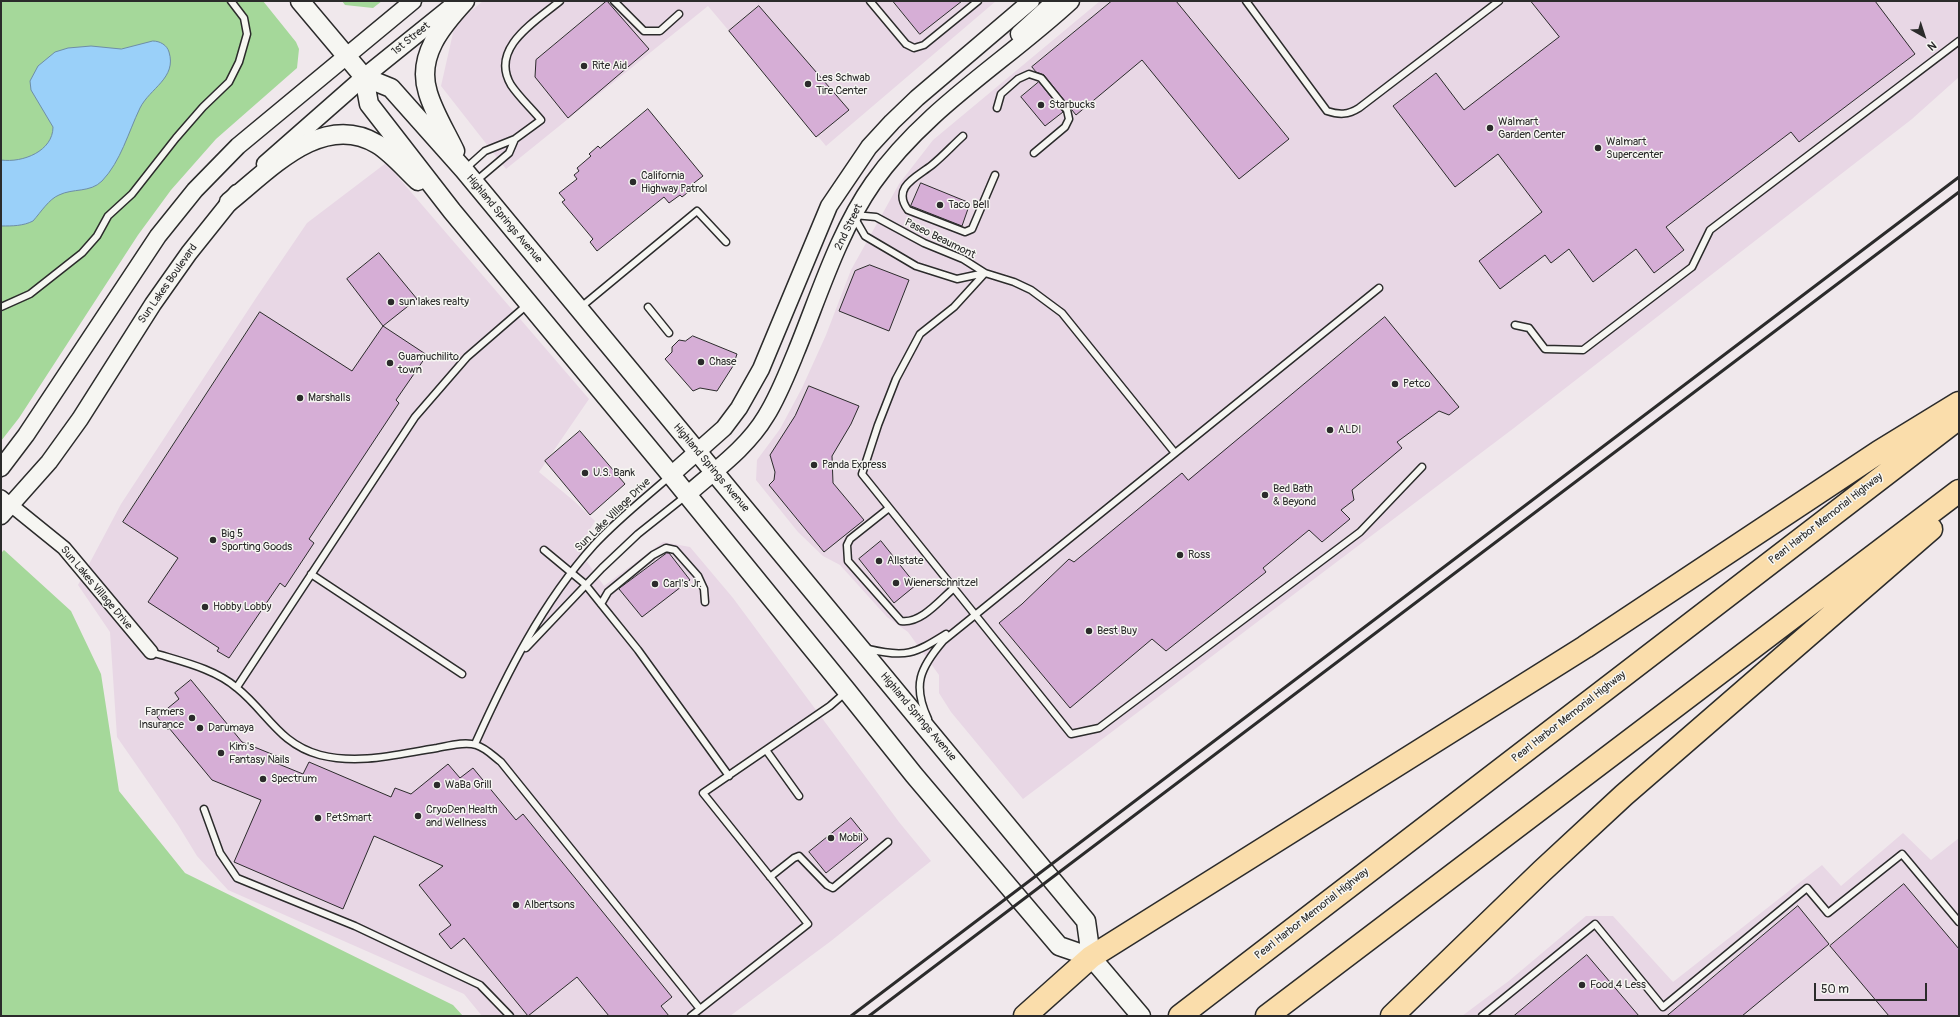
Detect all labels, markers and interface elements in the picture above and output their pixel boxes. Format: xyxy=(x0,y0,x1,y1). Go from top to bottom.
north arrow xyxy=(1904,16,1944,56)
street label: 1st Street xyxy=(389,19,433,59)
text: N xyxy=(1925,38,1939,53)
place label: Rite Aid xyxy=(592,59,627,73)
marker: Rite Aid xyxy=(579,61,589,71)
place label: Les Schwab Tire Center xyxy=(816,71,870,97)
marker: Les Schwab Tire Center xyxy=(803,79,813,89)
place label: Starbucks xyxy=(1049,98,1095,112)
marker: Starbucks xyxy=(1036,100,1046,110)
place label: Walmart Garden Center xyxy=(1498,115,1565,141)
marker: Walmart Garden Center xyxy=(1485,123,1495,133)
place label: Walmart Supercenter xyxy=(1606,135,1663,161)
marker: Walmart Supercenter xyxy=(1593,143,1603,153)
place label: California Highway Patrol xyxy=(641,169,707,195)
street label: Highland Springs Avenue xyxy=(463,172,545,266)
marker: California Highway Patrol xyxy=(628,177,638,187)
place label: Taco Bell xyxy=(948,198,989,212)
marker: Taco Bell xyxy=(935,200,945,210)
street label: 2nd Street xyxy=(832,202,866,252)
street label: Paseo Beaumont xyxy=(902,216,978,262)
street label: Sun Lakes Boulevard xyxy=(136,242,200,326)
place label: sun lakes realty xyxy=(399,295,469,309)
marker: sun lakes realty xyxy=(386,297,396,307)
place label: Guamuchilito town xyxy=(398,350,459,376)
place label: Chase xyxy=(709,355,736,369)
marker: Chase xyxy=(696,357,706,367)
marker: Guamuchilito town xyxy=(385,358,395,368)
place label: Petco xyxy=(1403,377,1430,391)
marker: Petco xyxy=(1390,379,1400,389)
place label: Marshalls xyxy=(308,391,350,405)
marker: Marshalls xyxy=(295,393,305,403)
street label: Highland Springs Avenue xyxy=(670,421,752,515)
place label: ALDI xyxy=(1338,423,1361,437)
marker: ALDI xyxy=(1325,425,1335,435)
place label: Panda Express xyxy=(822,458,886,472)
marker: Panda Express xyxy=(809,460,819,470)
place label: U.S. Bank xyxy=(593,466,635,480)
marker: U.S. Bank xyxy=(580,468,590,478)
street label: Pearl Harbor Memorial Highway xyxy=(1766,470,1886,568)
street label: Sun Lake Village Drive xyxy=(572,476,654,554)
place label: Bed Bath & Beyond xyxy=(1273,482,1316,508)
marker: Bed Bath & Beyond xyxy=(1260,490,1270,500)
place label: Big 5 Sporting Goods xyxy=(221,527,292,553)
marker: Big 5 Sporting Goods xyxy=(208,535,218,545)
street label: Sun Lakes Village Drive xyxy=(57,544,135,632)
place label: Ross xyxy=(1188,548,1210,562)
marker: Ross xyxy=(1175,550,1185,560)
place label: Allstate xyxy=(887,554,923,568)
marker: Allstate xyxy=(874,556,884,566)
place label: Wienerschnitzel xyxy=(904,576,978,590)
place label: Carl's Jr. xyxy=(663,577,702,591)
marker: Wienerschnitzel xyxy=(891,578,901,588)
marker: Carl's Jr. xyxy=(650,579,660,589)
place label: Hobby Lobby xyxy=(213,600,271,614)
marker: Hobby Lobby xyxy=(200,602,210,612)
place label: Best Buy xyxy=(1097,624,1137,638)
marker: Best Buy xyxy=(1084,626,1094,636)
street label: Pearl Harbor Memorial Highway xyxy=(1509,668,1629,766)
street label: Highland Springs Avenue xyxy=(877,670,959,764)
place label: Farmers Insurance xyxy=(139,705,184,731)
marker: Farmers Insurance xyxy=(187,713,197,723)
place label: Darumaya xyxy=(208,721,254,735)
marker: Darumaya xyxy=(195,723,205,733)
place label: Kim's Fantasy Nails xyxy=(229,740,289,766)
marker: Kim's Fantasy Nails xyxy=(216,748,226,758)
place label: Spectrum xyxy=(271,772,317,786)
marker: Spectrum xyxy=(258,774,268,784)
place label: WaBa Grill xyxy=(445,778,492,792)
marker: WaBa Grill xyxy=(432,780,442,790)
place label: CryoDen Health and Wellness xyxy=(426,803,497,829)
place label: PetSmart xyxy=(326,811,372,825)
marker: CryoDen Health and Wellness xyxy=(413,811,423,821)
marker: PetSmart xyxy=(313,813,323,823)
place label: Mobil xyxy=(839,831,863,845)
marker: Mobil xyxy=(826,833,836,843)
street label: Pearl Harbor Memorial Highway xyxy=(1252,865,1372,963)
place label: Albertsons xyxy=(524,898,575,912)
marker: Albertsons xyxy=(511,900,521,910)
scale bar xyxy=(1816,975,1929,1001)
place label: Food 4 Less xyxy=(1590,978,1646,992)
marker: Food 4 Less xyxy=(1577,980,1587,990)
text: 50 m xyxy=(1821,982,1849,997)

